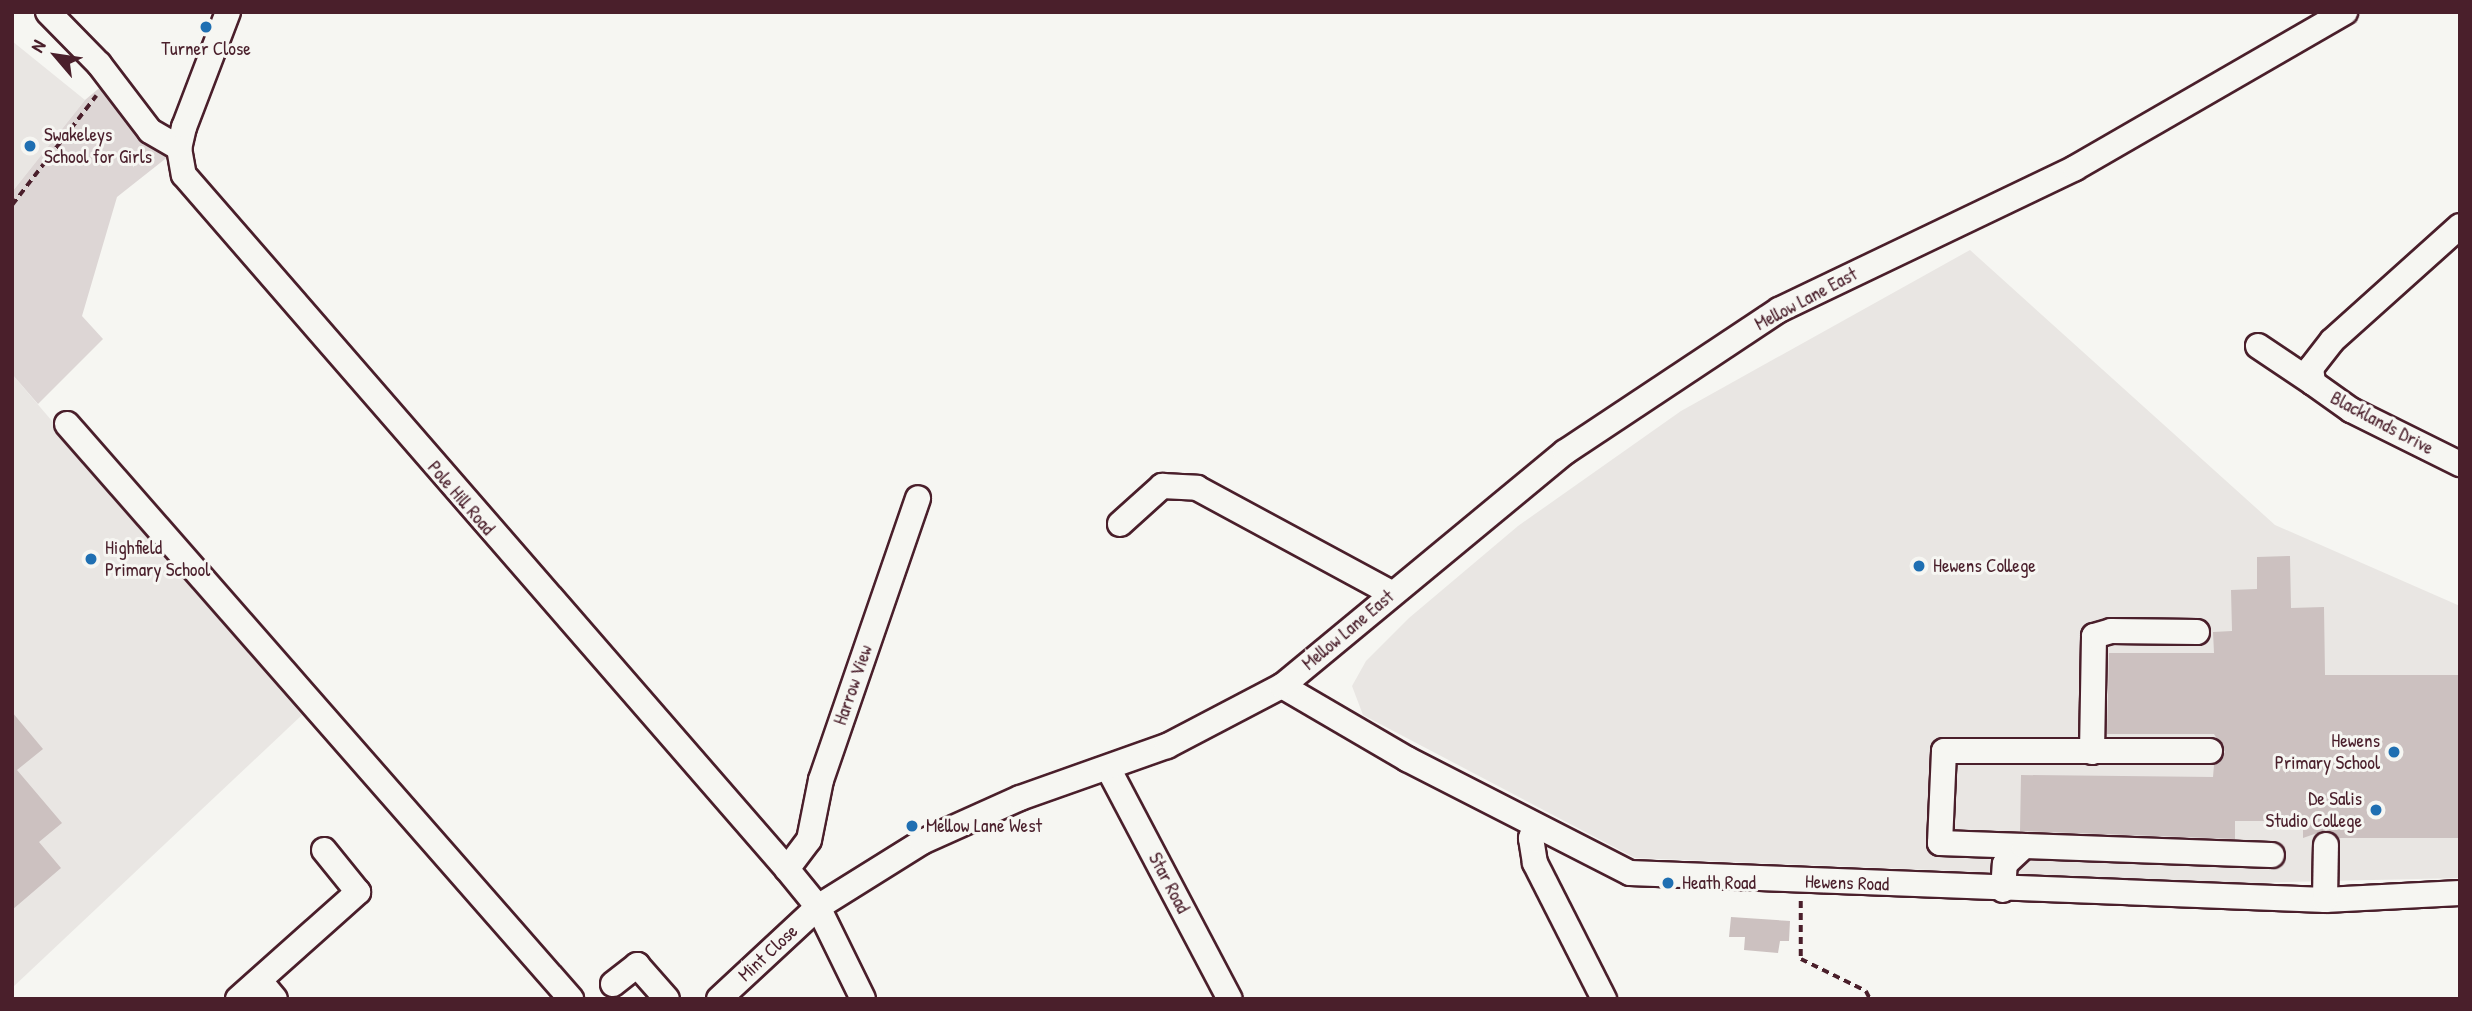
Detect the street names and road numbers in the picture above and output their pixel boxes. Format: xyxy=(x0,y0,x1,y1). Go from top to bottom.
street label: Mellow Lane East xyxy=(1751,263,1861,335)
street label: Blacklands Drive xyxy=(2327,386,2437,460)
street label: Pole Hill Road xyxy=(423,456,499,540)
street label: Mellow Lane East xyxy=(1298,585,1398,675)
street label: Harrow View xyxy=(829,642,877,728)
street label: Star Road xyxy=(1144,849,1194,917)
street label: Hewens Road xyxy=(1805,870,1889,896)
street label: Mint Close xyxy=(734,920,802,986)

